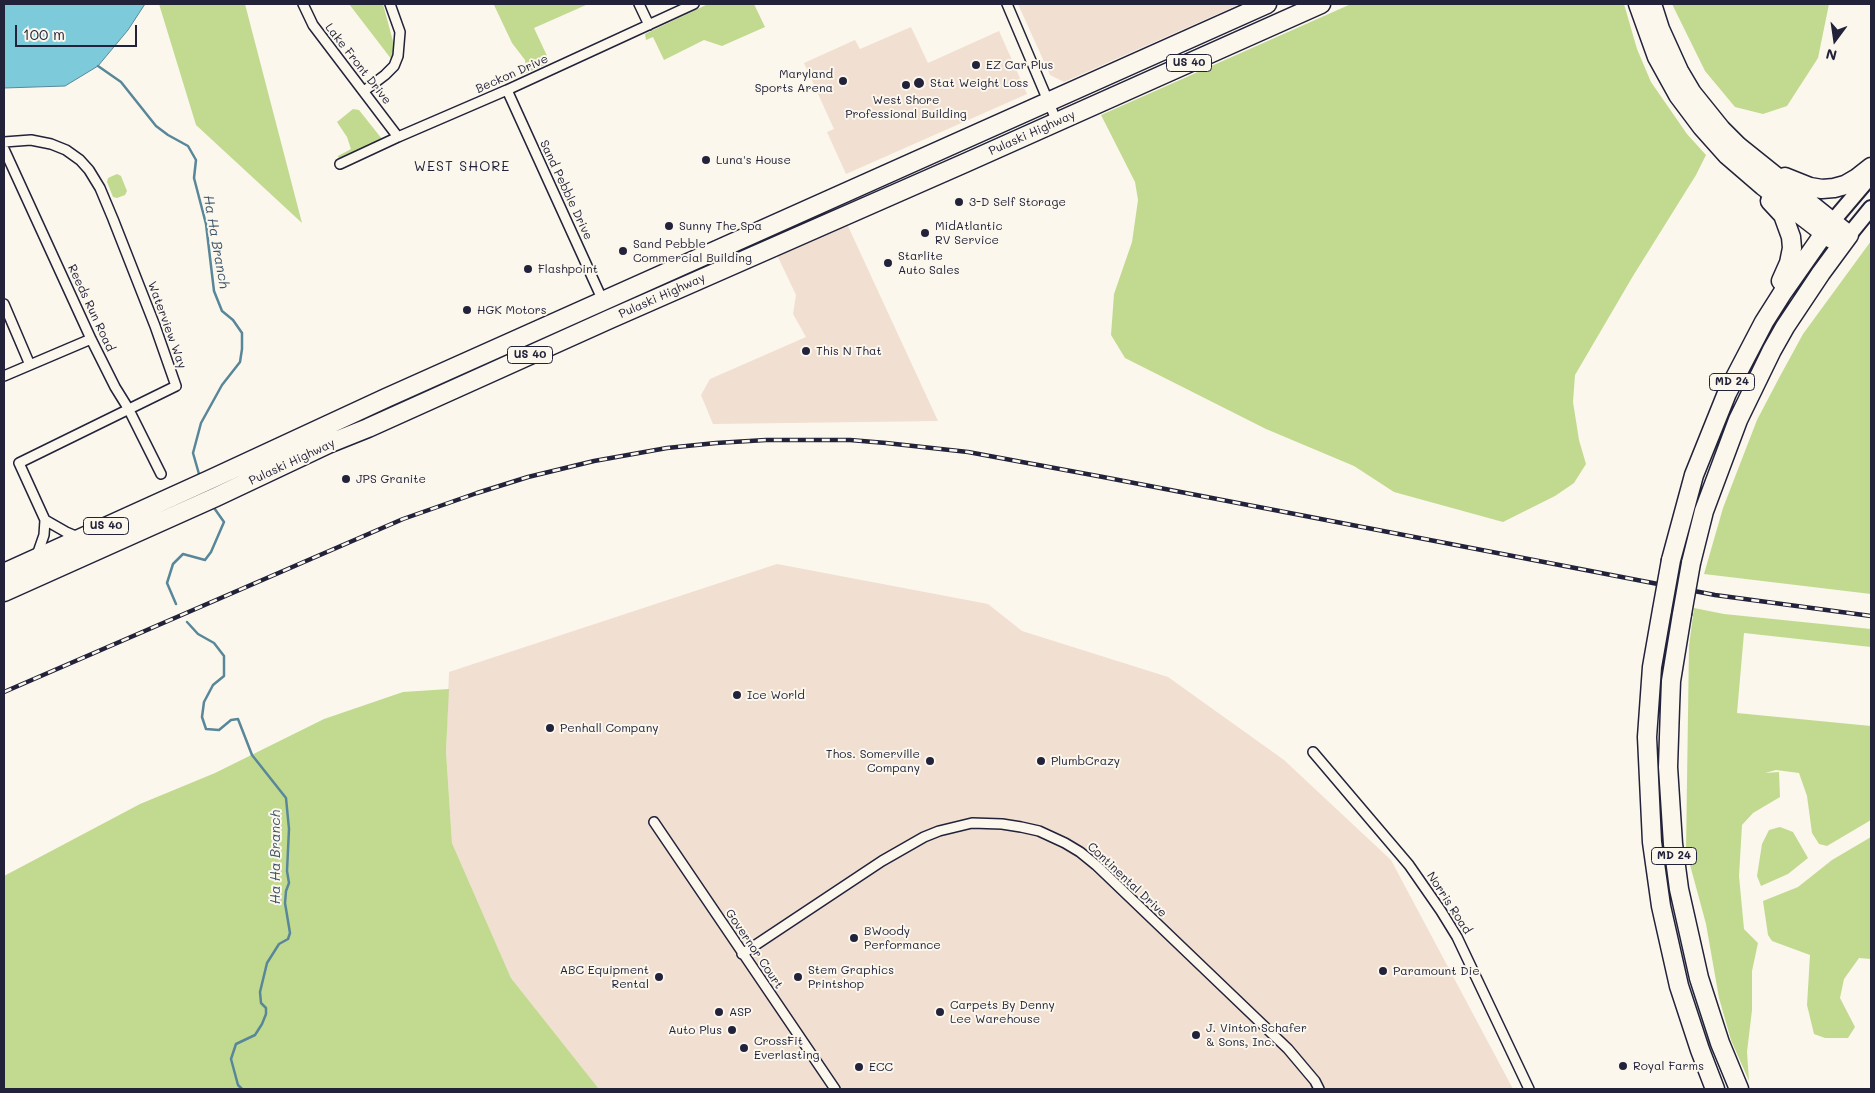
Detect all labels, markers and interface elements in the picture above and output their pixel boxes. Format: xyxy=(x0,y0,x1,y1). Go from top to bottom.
scale bar xyxy=(18,15,140,47)
north arrow xyxy=(1810,15,1860,65)
street label: Lake Front Drive xyxy=(322,21,394,107)
text: 100 m xyxy=(23,24,65,44)
text: N xyxy=(1824,45,1839,66)
street label: Beckon Drive xyxy=(474,52,550,96)
road number: US 40 xyxy=(1166,54,1212,72)
place label: EZ Car Plus xyxy=(986,58,1053,72)
marker: EZ Car Plus xyxy=(970,59,982,71)
place label: Maryland Sports Arena xyxy=(755,67,833,95)
marker: Maryland Sports Arena xyxy=(837,75,849,87)
marker: Stat Weight Loss xyxy=(912,76,926,90)
place label: Stat Weight Loss xyxy=(930,76,1028,90)
marker: West Shore Professional Building xyxy=(900,79,912,91)
place label: West Shore Professional Building xyxy=(845,93,967,121)
street label: Pulaski Highway xyxy=(987,107,1077,159)
street label: Sand Pebble Drive xyxy=(537,138,595,242)
place label: Luna's House xyxy=(716,153,791,167)
marker: Luna's House xyxy=(700,154,712,166)
district label: WEST SHORE xyxy=(413,159,511,175)
water label: Ha Ha Branch xyxy=(200,194,232,290)
place label: 3-D Self Storage xyxy=(969,195,1066,209)
marker: 3-D Self Storage xyxy=(953,196,965,208)
place label: Sunny The Spa xyxy=(679,219,762,233)
place label: MidAtlantic RV Service xyxy=(935,219,1003,247)
marker: Sunny The Spa xyxy=(663,220,675,232)
marker: MidAtlantic RV Service xyxy=(919,227,931,239)
place label: Sand Pebble Commercial Building xyxy=(633,237,752,265)
marker: Sand Pebble Commercial Building xyxy=(617,245,629,257)
place label: Starlite Auto Sales xyxy=(898,249,960,277)
marker: Starlite Auto Sales xyxy=(882,257,894,269)
street label: Reeds Run Road xyxy=(65,262,117,354)
place label: Flashpoint xyxy=(538,262,598,276)
marker: Flashpoint xyxy=(522,263,534,275)
street label: Pulaski Highway xyxy=(617,270,707,322)
street label: Waterview Way xyxy=(145,279,189,371)
place label: HGK Motors xyxy=(477,303,547,317)
marker: HGK Motors xyxy=(461,304,473,316)
place label: This N That xyxy=(816,344,882,358)
marker: This N That xyxy=(800,345,812,357)
road number: US 40 xyxy=(508,346,552,364)
road number: MD 24 xyxy=(1710,374,1754,391)
street label: Pulaski Highway xyxy=(247,436,337,488)
place label: JPS Granite xyxy=(356,472,426,486)
marker: JPS Granite xyxy=(340,473,352,485)
road number: US 40 xyxy=(84,518,128,534)
place label: Ice World xyxy=(747,688,805,702)
marker: Ice World xyxy=(731,689,743,701)
place label: Penhall Company xyxy=(560,721,659,735)
marker: Penhall Company xyxy=(544,722,556,734)
place label: Thos. Somerville Company xyxy=(826,747,920,775)
place label: PlumbCrazy xyxy=(1051,754,1120,768)
marker: Thos. Somerville Company xyxy=(924,755,936,767)
marker: PlumbCrazy xyxy=(1035,755,1047,767)
water label: Ha Ha Branch xyxy=(268,810,284,904)
street label: Continental Drive xyxy=(1084,839,1170,921)
road number: MD 24 xyxy=(1652,848,1696,864)
street label: Norris Road xyxy=(1424,869,1474,937)
street label: Governor Court xyxy=(722,906,786,992)
place label: BWoody Performance xyxy=(864,924,941,952)
marker: BWoody Performance xyxy=(848,932,860,944)
place label: ABC Equipment Rental xyxy=(560,963,649,991)
place label: Stem Graphics Printshop xyxy=(808,963,894,991)
place label: Paramount Die xyxy=(1393,964,1480,978)
marker: Paramount Die xyxy=(1377,965,1389,977)
marker: ABC Equipment Rental xyxy=(653,971,665,983)
marker: Stem Graphics Printshop xyxy=(792,971,804,983)
place label: Carpets By Denny Lee Warehouse xyxy=(950,998,1055,1026)
place label: ASP xyxy=(729,1005,751,1019)
marker: ASP xyxy=(713,1006,725,1018)
marker: Carpets By Denny Lee Warehouse xyxy=(934,1006,946,1018)
place label: J. Vinton Schafer & Sons, Inc. xyxy=(1206,1021,1307,1049)
place label: Auto Plus xyxy=(668,1023,722,1037)
marker: Auto Plus xyxy=(726,1024,738,1036)
marker: J. Vinton Schafer & Sons, Inc. xyxy=(1190,1029,1202,1041)
place label: CrossFit Everlasting xyxy=(754,1034,820,1062)
marker: CrossFit Everlasting xyxy=(738,1042,750,1054)
place label: Royal Farms xyxy=(1633,1059,1704,1073)
place label: ECC xyxy=(869,1060,893,1074)
marker: Royal Farms xyxy=(1617,1060,1629,1072)
marker: ECC xyxy=(853,1061,865,1073)

